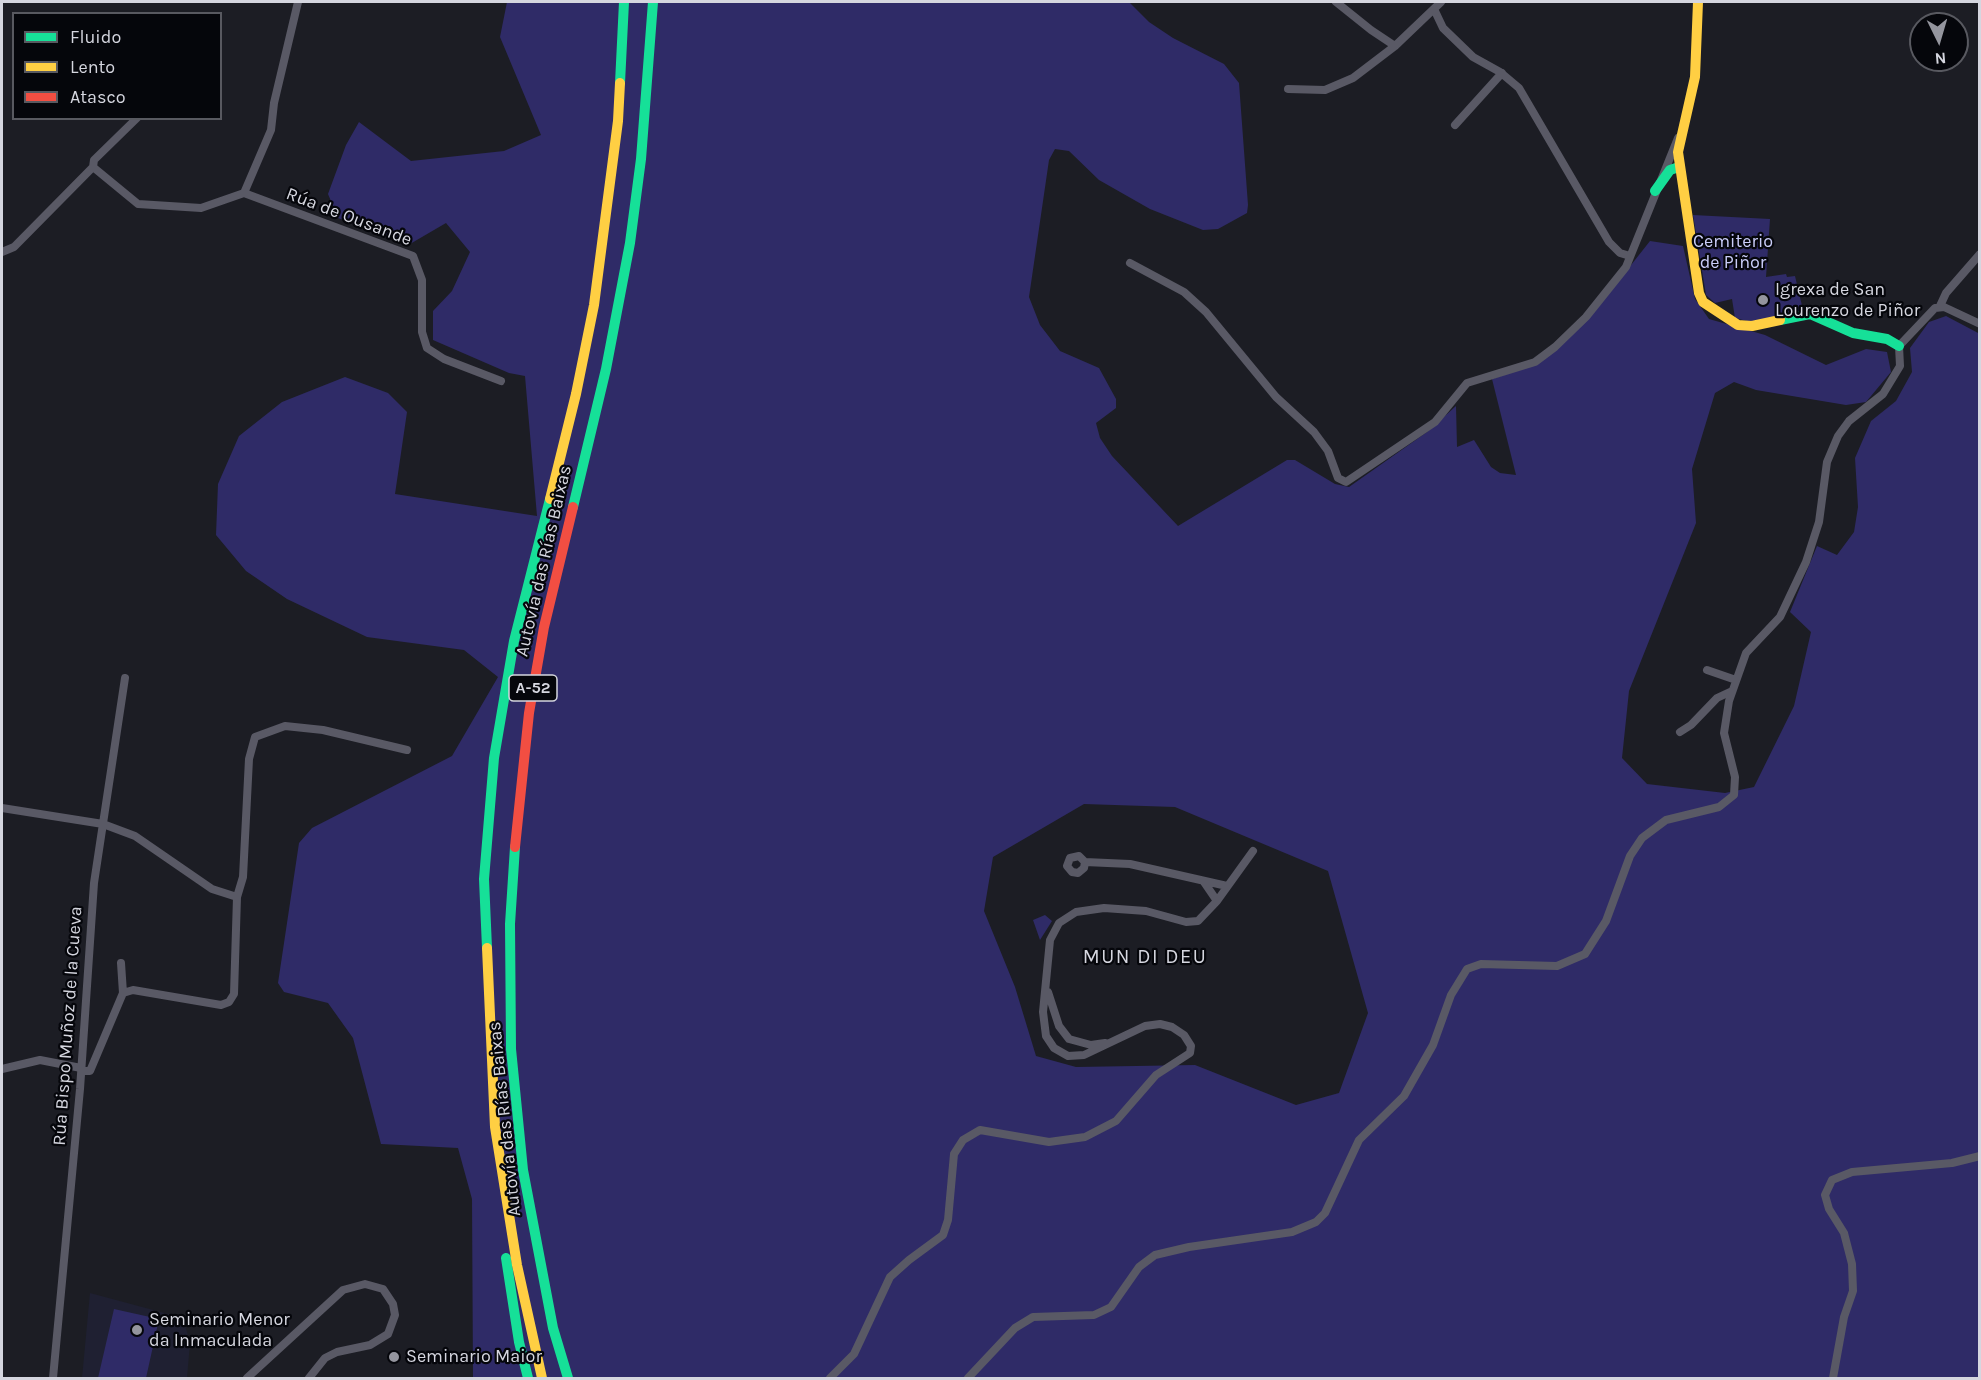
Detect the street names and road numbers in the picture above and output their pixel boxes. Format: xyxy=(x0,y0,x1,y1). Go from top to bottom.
street label: Rúa de Ousande xyxy=(283,183,415,251)
street label: Autovía das Rías Baixas xyxy=(511,463,577,659)
road number: A-52 xyxy=(509,675,557,701)
street label: Rúa Bispo Muñoz de la Cueva xyxy=(49,906,87,1146)
street label: Autovía das Rías Baixas xyxy=(484,1021,526,1217)

